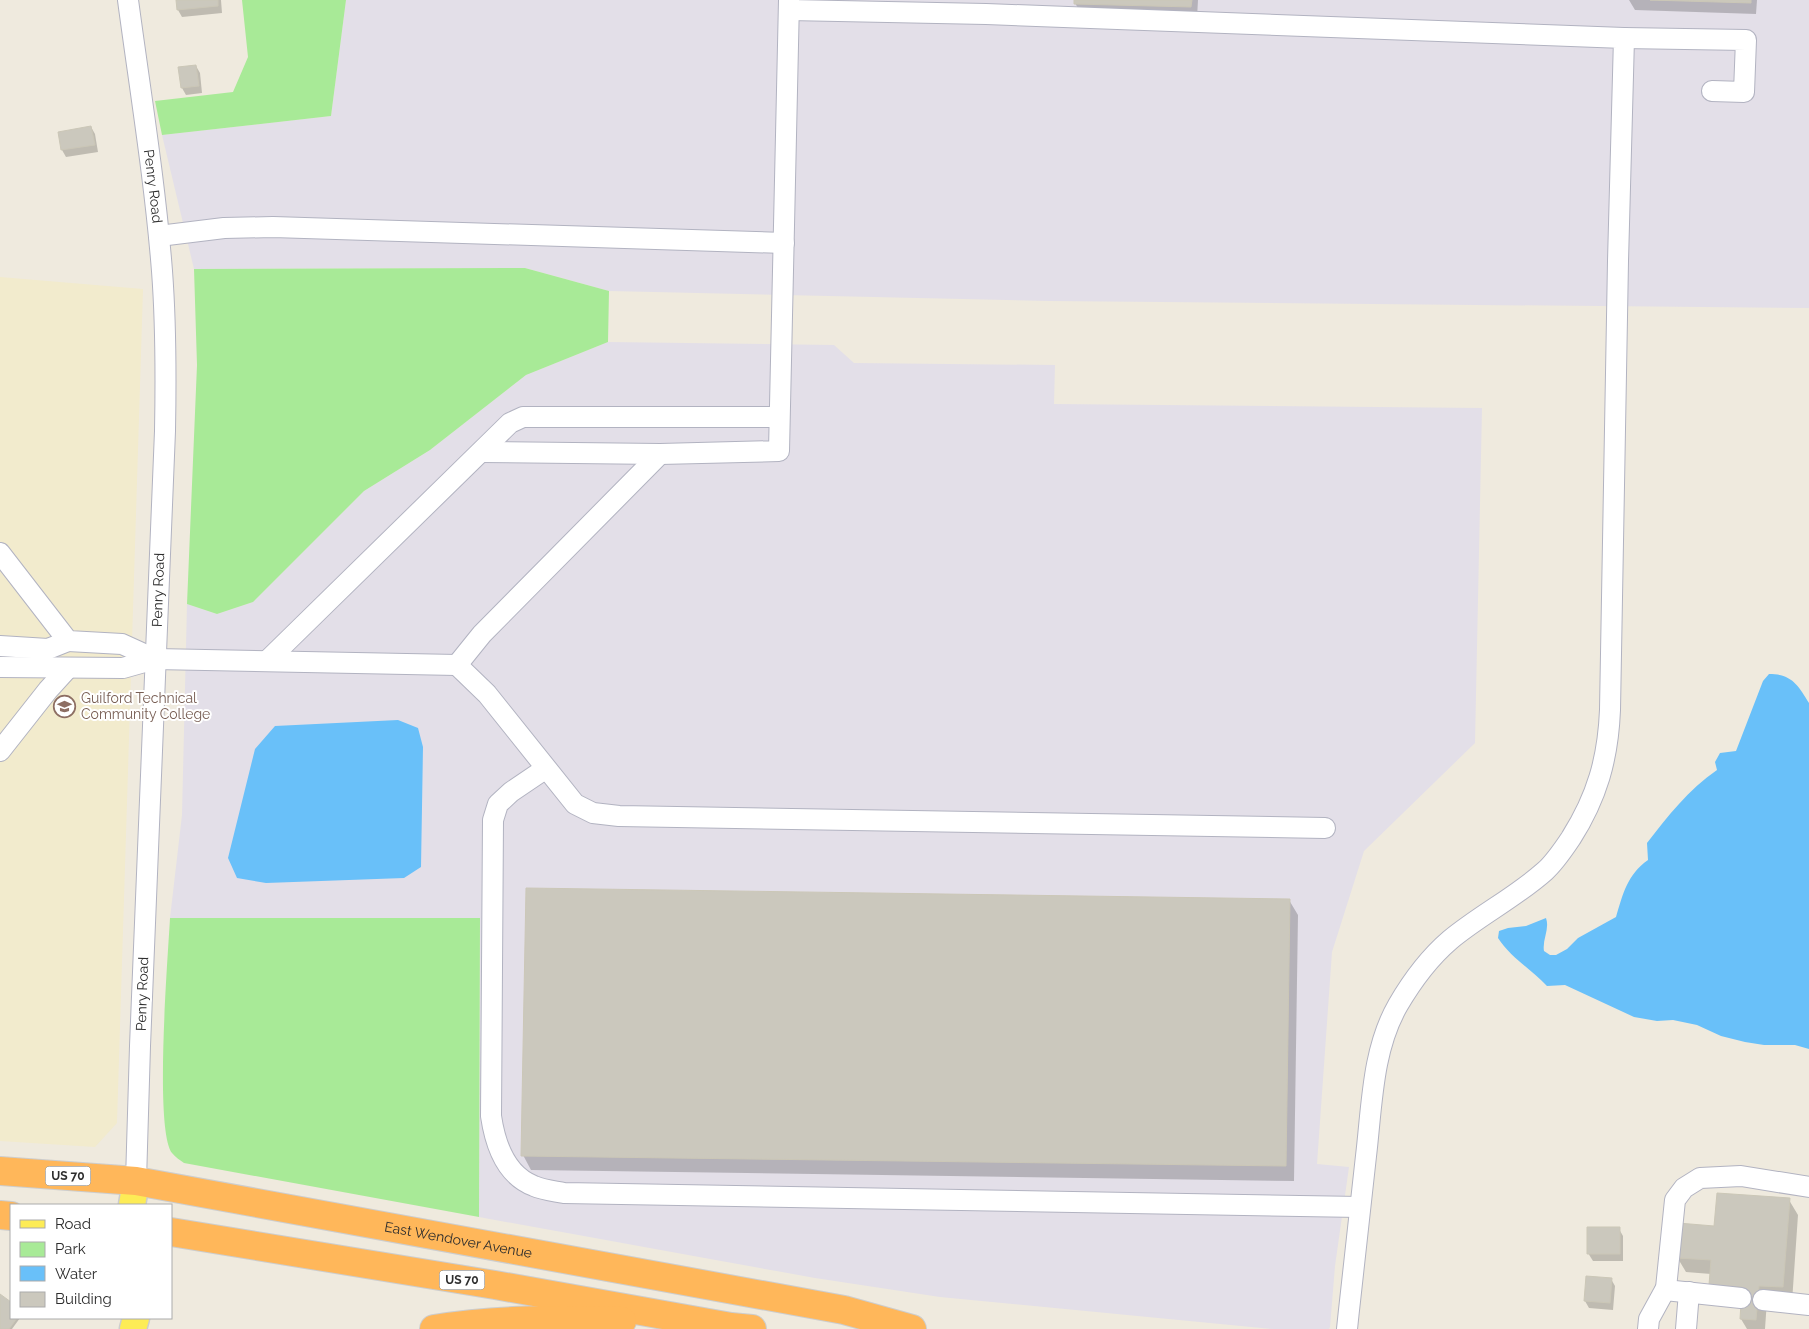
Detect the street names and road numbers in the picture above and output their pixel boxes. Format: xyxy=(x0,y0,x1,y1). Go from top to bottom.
street label: Penry Road xyxy=(141,148,166,224)
street label: Penry Road xyxy=(149,553,167,627)
street label: Penry Road xyxy=(133,957,151,1031)
road number: US 70 xyxy=(46,1166,90,1186)
street label: East Wendover Avenue xyxy=(383,1218,534,1261)
road number: US 70 xyxy=(440,1270,484,1290)

